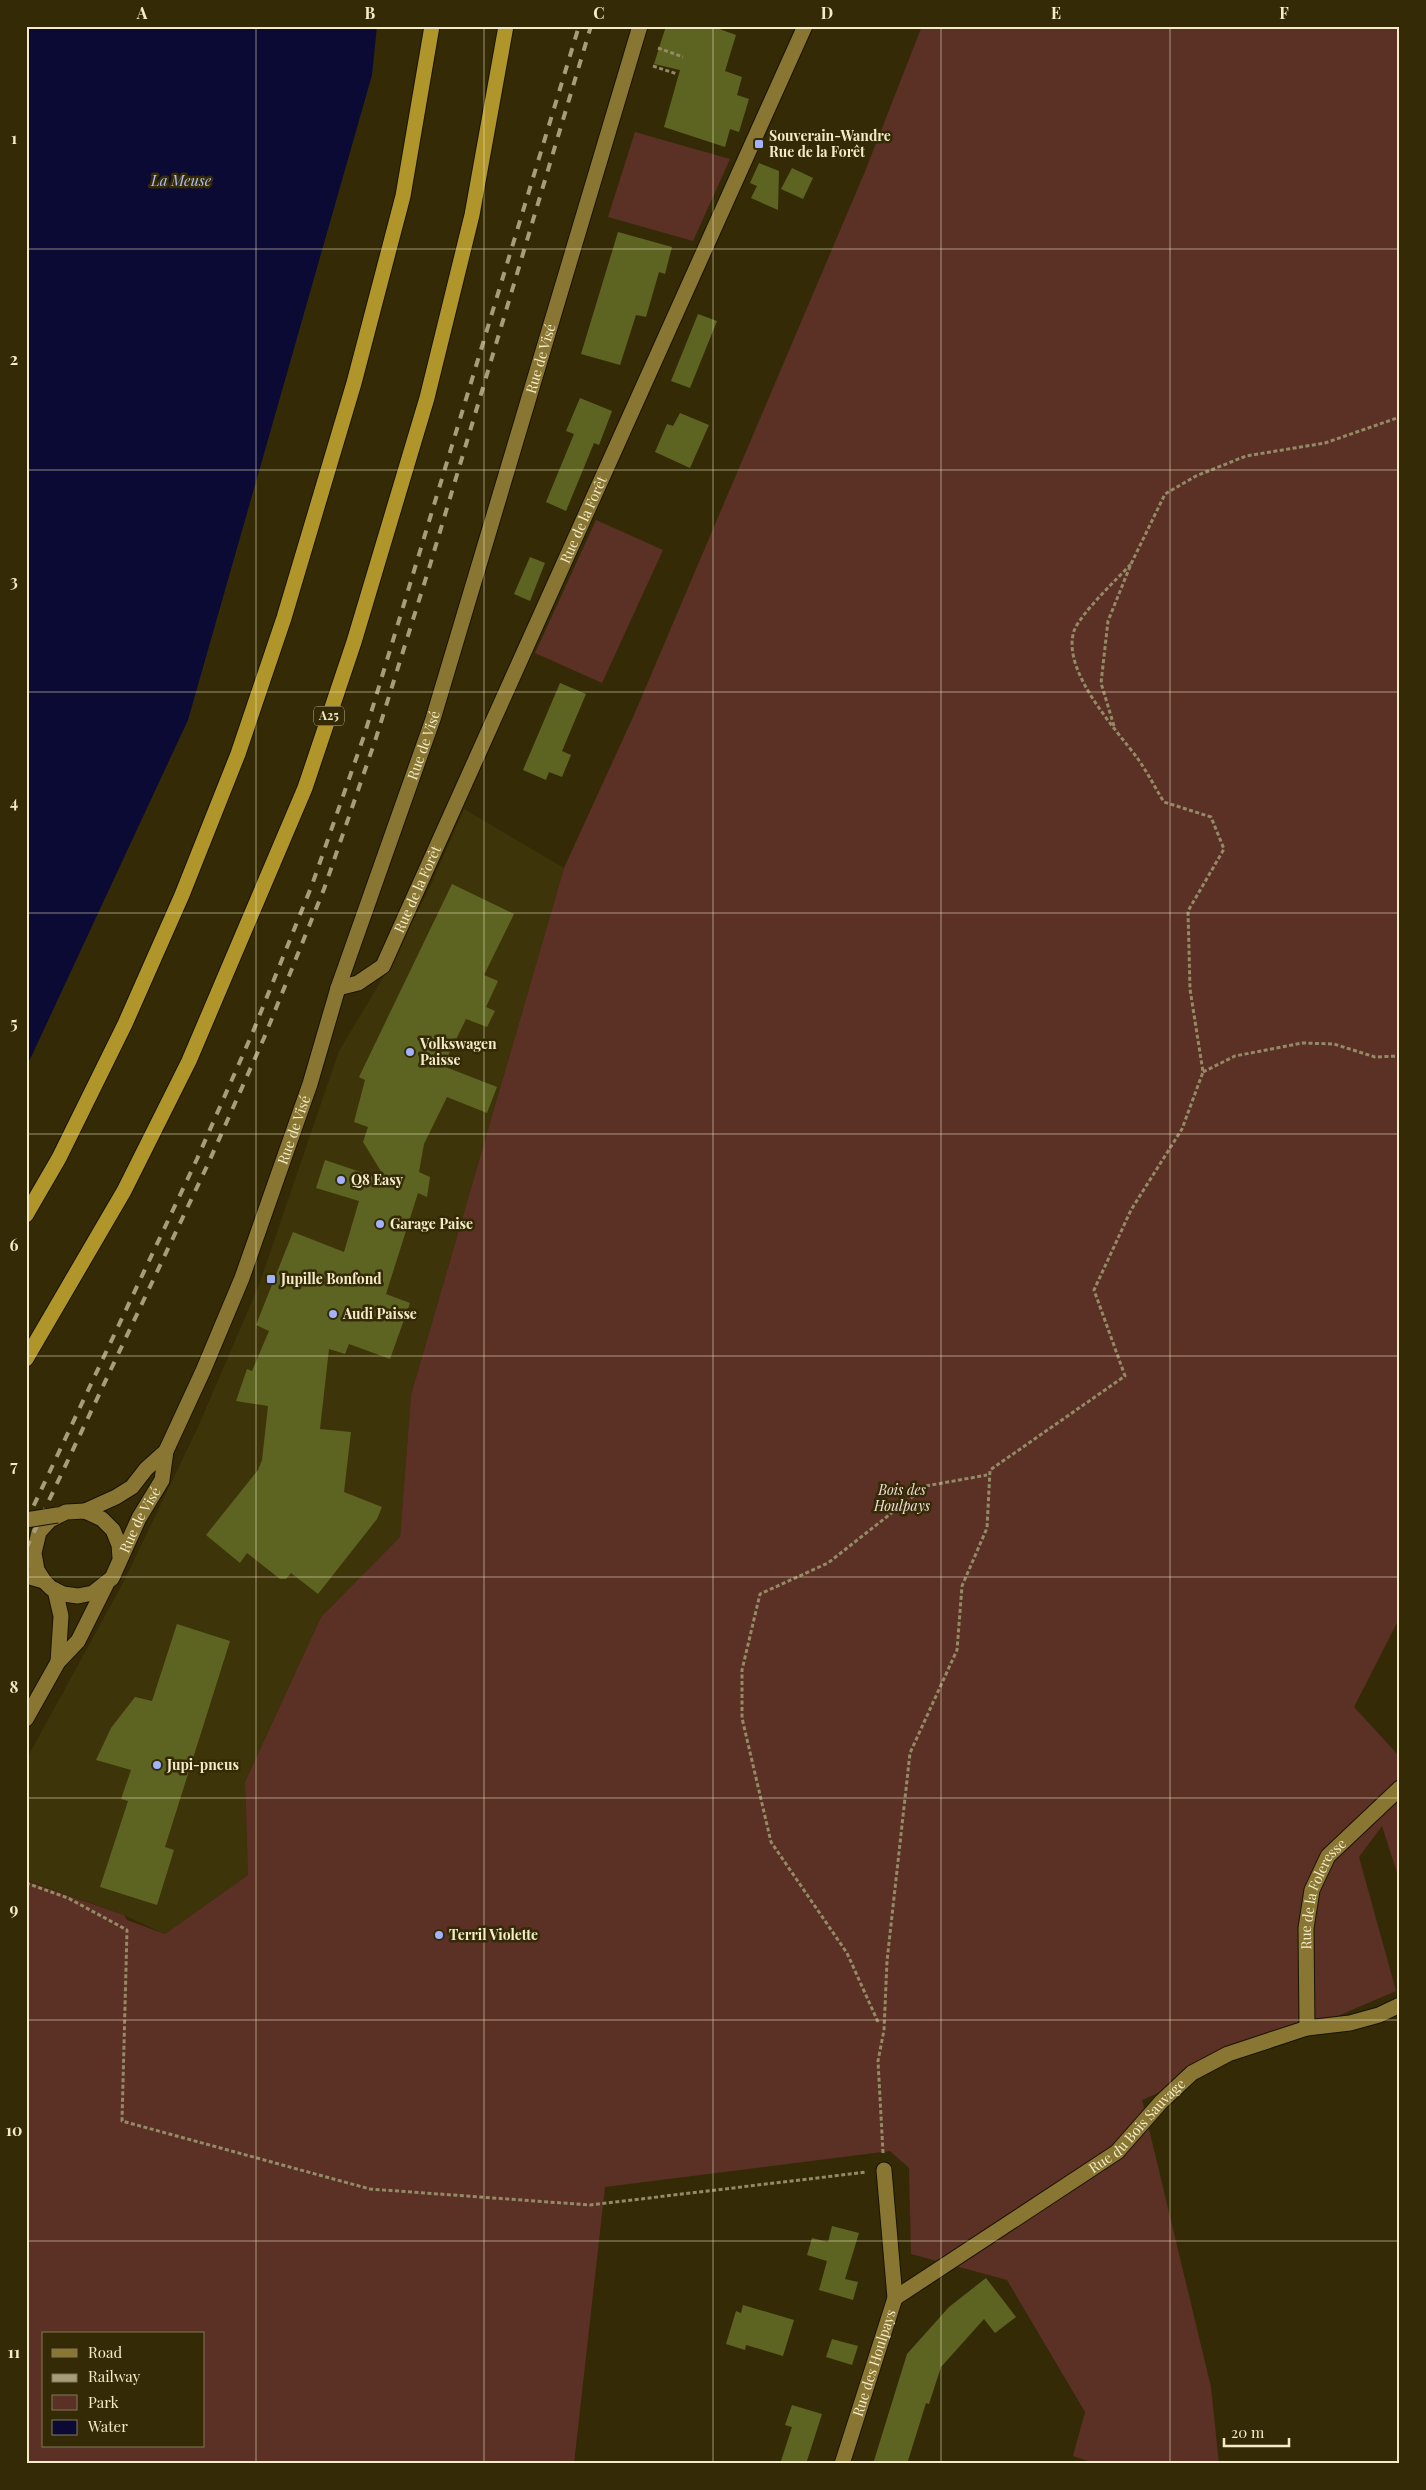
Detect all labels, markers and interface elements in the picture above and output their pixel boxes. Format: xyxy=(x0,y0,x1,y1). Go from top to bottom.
text: A xyxy=(136,2,148,23)
text: B xyxy=(365,2,376,23)
text: C xyxy=(593,2,605,23)
text: D xyxy=(821,2,833,23)
text: E xyxy=(1051,2,1061,23)
text: F xyxy=(1279,2,1289,23)
place label: Souverain-Wandre Rue de la Forêt xyxy=(769,126,891,161)
text: 1 xyxy=(11,127,17,148)
marker: Souverain-Wandre Rue de la Forêt xyxy=(753,138,765,150)
water label: La Meuse xyxy=(150,170,212,190)
street label: Rue de Visé xyxy=(521,321,560,396)
text: 2 xyxy=(10,348,18,369)
street label: Rue de la Forêt xyxy=(555,472,611,566)
text: 3 xyxy=(10,570,18,591)
road number: A25 xyxy=(314,706,344,726)
street label: Rue de Visé xyxy=(402,708,444,782)
text: 4 xyxy=(10,791,18,812)
street label: Rue de la Forêt xyxy=(389,841,445,936)
text: 5 xyxy=(10,1012,18,1033)
place label: Volkswagen Paisse xyxy=(419,1034,497,1069)
marker: Volkswagen Paisse xyxy=(404,1046,416,1058)
street label: Rue de Visé xyxy=(273,1093,314,1167)
place label: Q8 Easy xyxy=(351,1170,404,1189)
marker: Q8 Easy xyxy=(335,1174,347,1186)
place label: Garage Paise xyxy=(390,1214,473,1233)
marker: Garage Paise xyxy=(374,1218,386,1230)
text: 6 xyxy=(10,1234,19,1255)
place label: Jupille Bonfond xyxy=(280,1269,382,1288)
marker: Jupille Bonfond xyxy=(265,1273,277,1285)
place label: Audi Paisse xyxy=(342,1304,417,1323)
marker: Audi Paisse xyxy=(327,1308,339,1320)
text: 7 xyxy=(10,1455,18,1476)
park label: Bois des Houlpays xyxy=(873,1480,931,1515)
street label: Rue de Visé xyxy=(115,1483,165,1556)
text: 8 xyxy=(10,1676,19,1697)
place label: Jupi-pneus xyxy=(166,1755,239,1774)
marker: Jupi-pneus xyxy=(151,1759,163,1771)
street label: Rue de la Foleresse xyxy=(1296,1834,1350,1950)
text: 9 xyxy=(10,1898,19,1919)
place label: Terril Violette xyxy=(449,1925,538,1944)
marker: Terril Violette xyxy=(433,1929,445,1941)
street label: Rue du Bois Sauvage xyxy=(1085,2074,1189,2177)
text: 10 xyxy=(6,2119,22,2140)
street label: Rue des Houlpays xyxy=(848,2307,900,2419)
legend xyxy=(42,2332,205,2448)
text: 11 xyxy=(8,2341,20,2362)
text: Road xyxy=(88,2342,122,2362)
text: Railway xyxy=(88,2366,141,2386)
text: Park xyxy=(88,2392,120,2412)
scale bar xyxy=(1224,2415,1288,2447)
text: Water xyxy=(87,2416,128,2436)
text: 20 m xyxy=(1231,2422,1265,2442)

